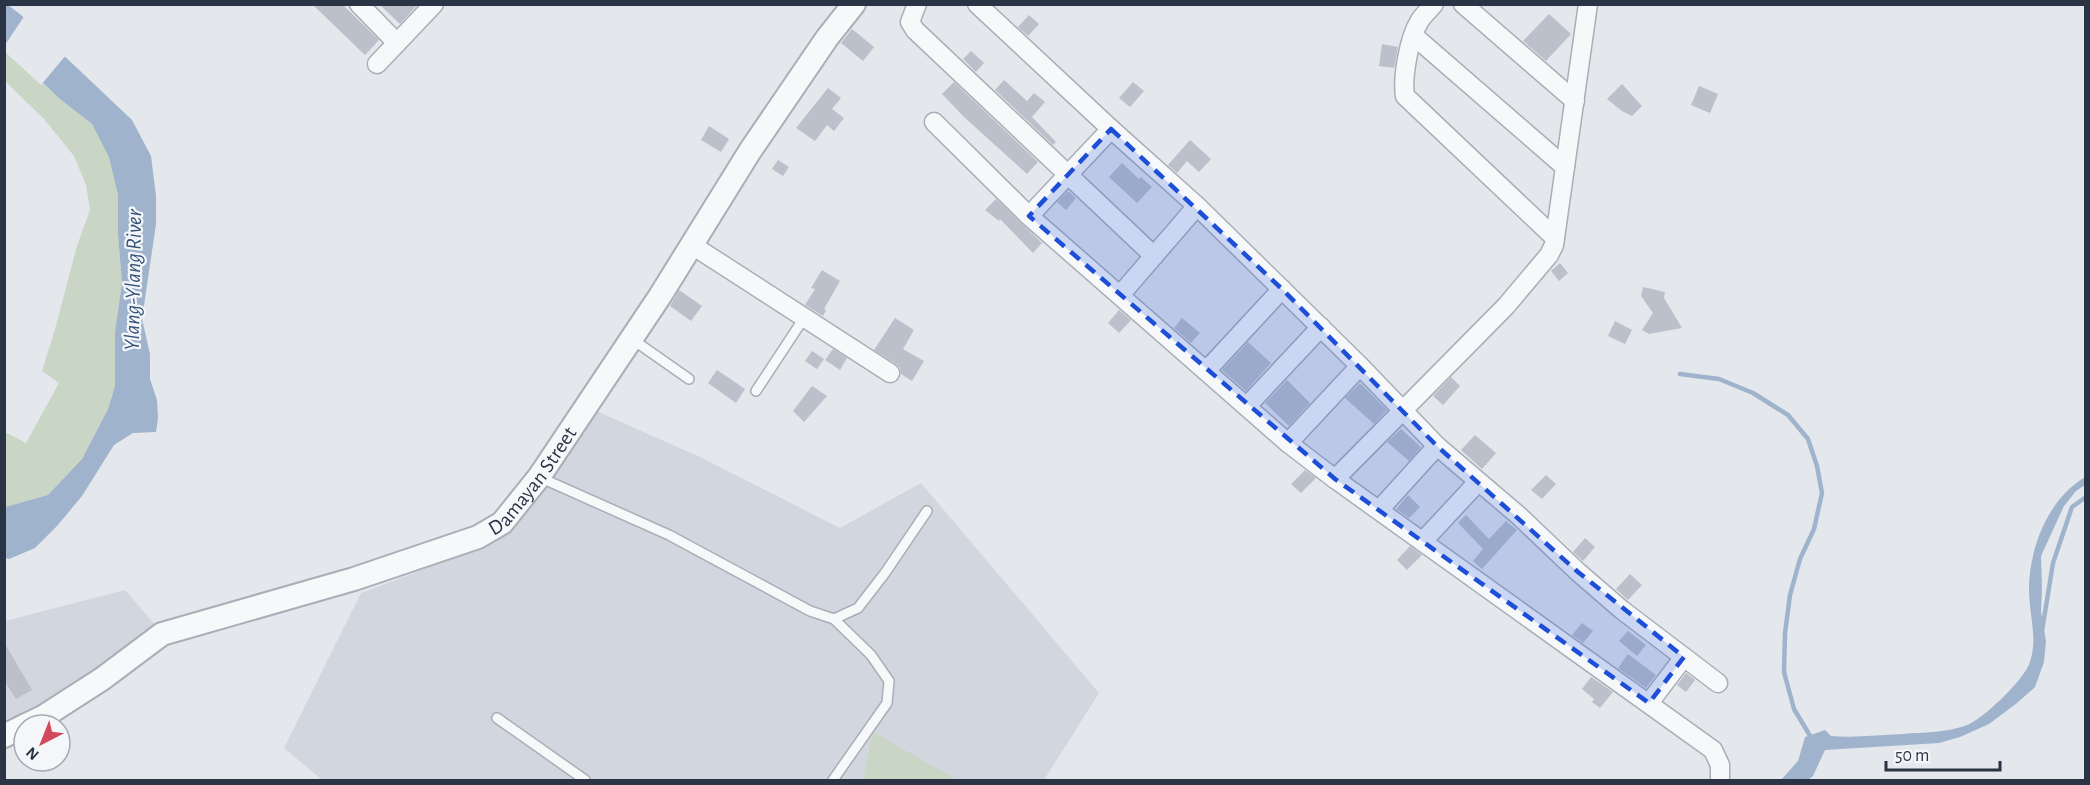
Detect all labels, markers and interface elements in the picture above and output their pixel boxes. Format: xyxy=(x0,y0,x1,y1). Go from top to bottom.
water label: Ylang-Ylang River xyxy=(121,208,145,351)
street label: Damayan Street xyxy=(485,423,580,539)
north arrow xyxy=(12,713,72,773)
scale bar xyxy=(1886,734,2000,772)
text: N xyxy=(23,744,42,763)
text: 50 m xyxy=(1895,747,1929,765)

